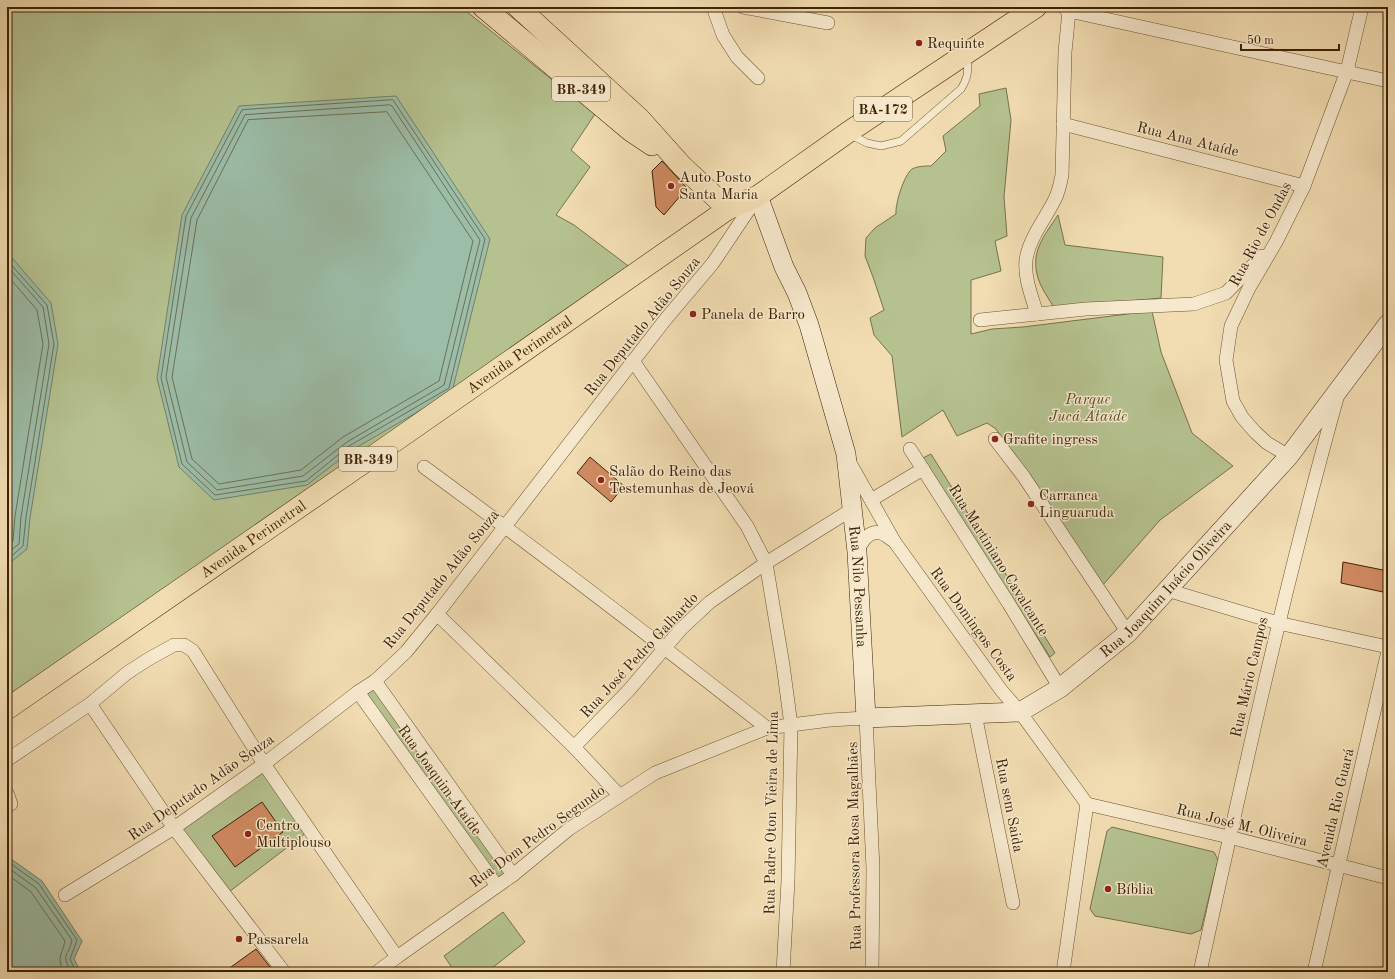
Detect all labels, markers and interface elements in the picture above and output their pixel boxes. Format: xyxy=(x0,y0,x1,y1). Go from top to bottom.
scale bar xyxy=(1241,26,1339,52)
text: 50 m xyxy=(1247,34,1274,47)
place label: Requinte xyxy=(927,37,985,52)
marker: Requinte xyxy=(914,38,924,48)
road number: BR-349 xyxy=(552,77,610,101)
road number: BA-172 xyxy=(854,97,912,121)
street label: Rua Ana Ataíde xyxy=(1135,121,1240,160)
place label: Auto Posto Santa Maria xyxy=(679,171,759,203)
street label: Rua Rio de Ondas xyxy=(1227,180,1295,289)
marker: Auto Posto Santa Maria xyxy=(666,181,676,191)
street label: Rua Deputado Adão Souza xyxy=(583,254,704,399)
place label: Panela de Barro xyxy=(701,308,805,323)
marker: Panela de Barro xyxy=(688,309,698,319)
street label: Avenida Perimetral xyxy=(465,314,576,397)
park label: Parque Jucá Ataíde xyxy=(1049,393,1127,425)
place label: Grafite ingress xyxy=(1003,433,1098,448)
marker: Grafite ingress xyxy=(990,434,1000,444)
road number: BR-349 xyxy=(339,447,397,471)
place label: Salão do Reino das Testemunhas de Jeová xyxy=(609,465,755,497)
marker: Salão do Reino das Testemunhas de Jeová xyxy=(596,475,606,485)
street label: Rua Martiniano Cavalcante xyxy=(945,483,1051,639)
place label: Carranca Linguaruda xyxy=(1039,489,1115,521)
street label: Avenida Perimetral xyxy=(198,499,309,582)
marker: Carranca Linguaruda xyxy=(1026,499,1036,509)
street label: Rua Deputado Adão Souza xyxy=(382,507,503,652)
street label: Rua Joaquim Inácio Oliveira xyxy=(1098,518,1236,661)
street label: Rua Nilo Pessanha xyxy=(845,525,868,648)
street label: Rua Domingos Costa xyxy=(927,565,1019,685)
street label: Rua José Pedro Galhardo xyxy=(578,591,702,721)
street label: Rua Mário Campos xyxy=(1229,616,1272,739)
street label: Rua Padre Oton Vieira de Lima xyxy=(763,710,782,915)
street label: Rua Joaquim Ataíde xyxy=(394,723,484,839)
street label: Rua Deputado Adão Souza xyxy=(126,732,278,844)
street label: Rua Professora Rosa Magalhães xyxy=(846,741,865,951)
street label: Avenida Rio Guará xyxy=(1315,746,1358,870)
street label: Rua sem Saida xyxy=(992,757,1025,854)
street label: Rua Dom Pedro Segundo xyxy=(467,783,608,891)
street label: Rua José M. Oliveira xyxy=(1174,803,1309,850)
place label: Centro Multiplouso xyxy=(256,819,331,851)
marker: Centro Multiplouso xyxy=(243,829,253,839)
place label: Bíblia xyxy=(1116,883,1154,898)
marker: Bíblia xyxy=(1103,884,1113,894)
place label: Passarela xyxy=(247,933,309,948)
marker: Passarela xyxy=(234,934,244,944)

